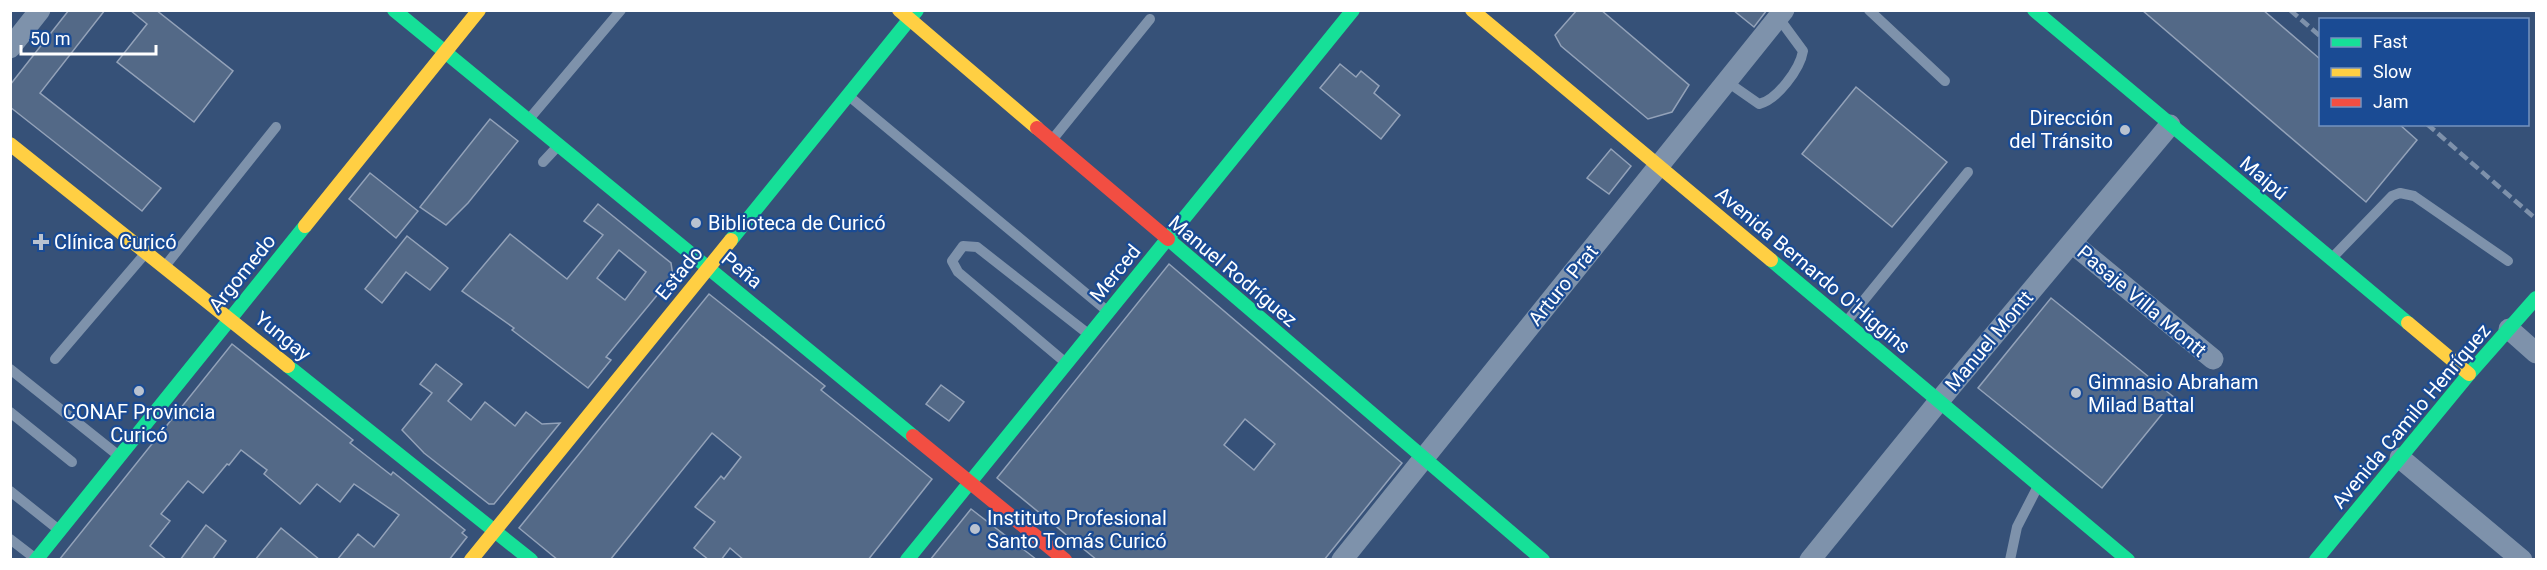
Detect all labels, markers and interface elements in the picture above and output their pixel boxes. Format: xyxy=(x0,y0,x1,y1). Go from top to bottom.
scale bar xyxy=(21,18,156,56)
legend xyxy=(2319,18,2529,126)
text: 50 m xyxy=(30,28,70,49)
text: Fast xyxy=(2373,31,2408,52)
text: Slow xyxy=(2373,61,2412,82)
text: Jam xyxy=(2373,91,2409,112)
place label: Dirección del Tránsito xyxy=(2009,106,2113,153)
marker: Dirección del Tránsito xyxy=(2118,123,2132,137)
street label: Maipú xyxy=(2235,151,2293,205)
street label: Avenida Bernardo O'Higgins xyxy=(1711,181,1915,359)
street label: Manuel Rodríguez xyxy=(1164,210,1302,332)
place label: Biblioteca de Curicó xyxy=(708,211,886,235)
marker: Biblioteca de Curicó xyxy=(689,216,703,230)
street label: Argomedo xyxy=(203,229,281,317)
place label: Clínica Curicó xyxy=(54,230,177,254)
marker: Clínica Curicó xyxy=(32,233,50,251)
street label: Merced xyxy=(1085,239,1145,307)
street label: Arturo Prat xyxy=(1523,240,1603,330)
street label: Pasaje Villa Montt xyxy=(2073,240,2211,362)
street label: Estado xyxy=(650,241,708,305)
street label: Peña xyxy=(717,247,767,293)
street label: Manuel Montt xyxy=(1940,286,2038,396)
street label: Yungay xyxy=(250,306,316,366)
street label: Avenida Camilo Henríquez xyxy=(2327,319,2495,513)
place label: Gimnasio Abraham Milad Battal xyxy=(2088,370,2258,417)
marker: CONAF Provincia Curicó xyxy=(132,384,146,398)
marker: Gimnasio Abraham Milad Battal xyxy=(2069,386,2083,400)
place label: CONAF Provincia Curicó xyxy=(63,400,215,447)
place label: Instituto Profesional Santo Tomás Curicó xyxy=(987,506,1167,553)
marker: Instituto Profesional Santo Tomás Curicó xyxy=(968,522,982,536)

